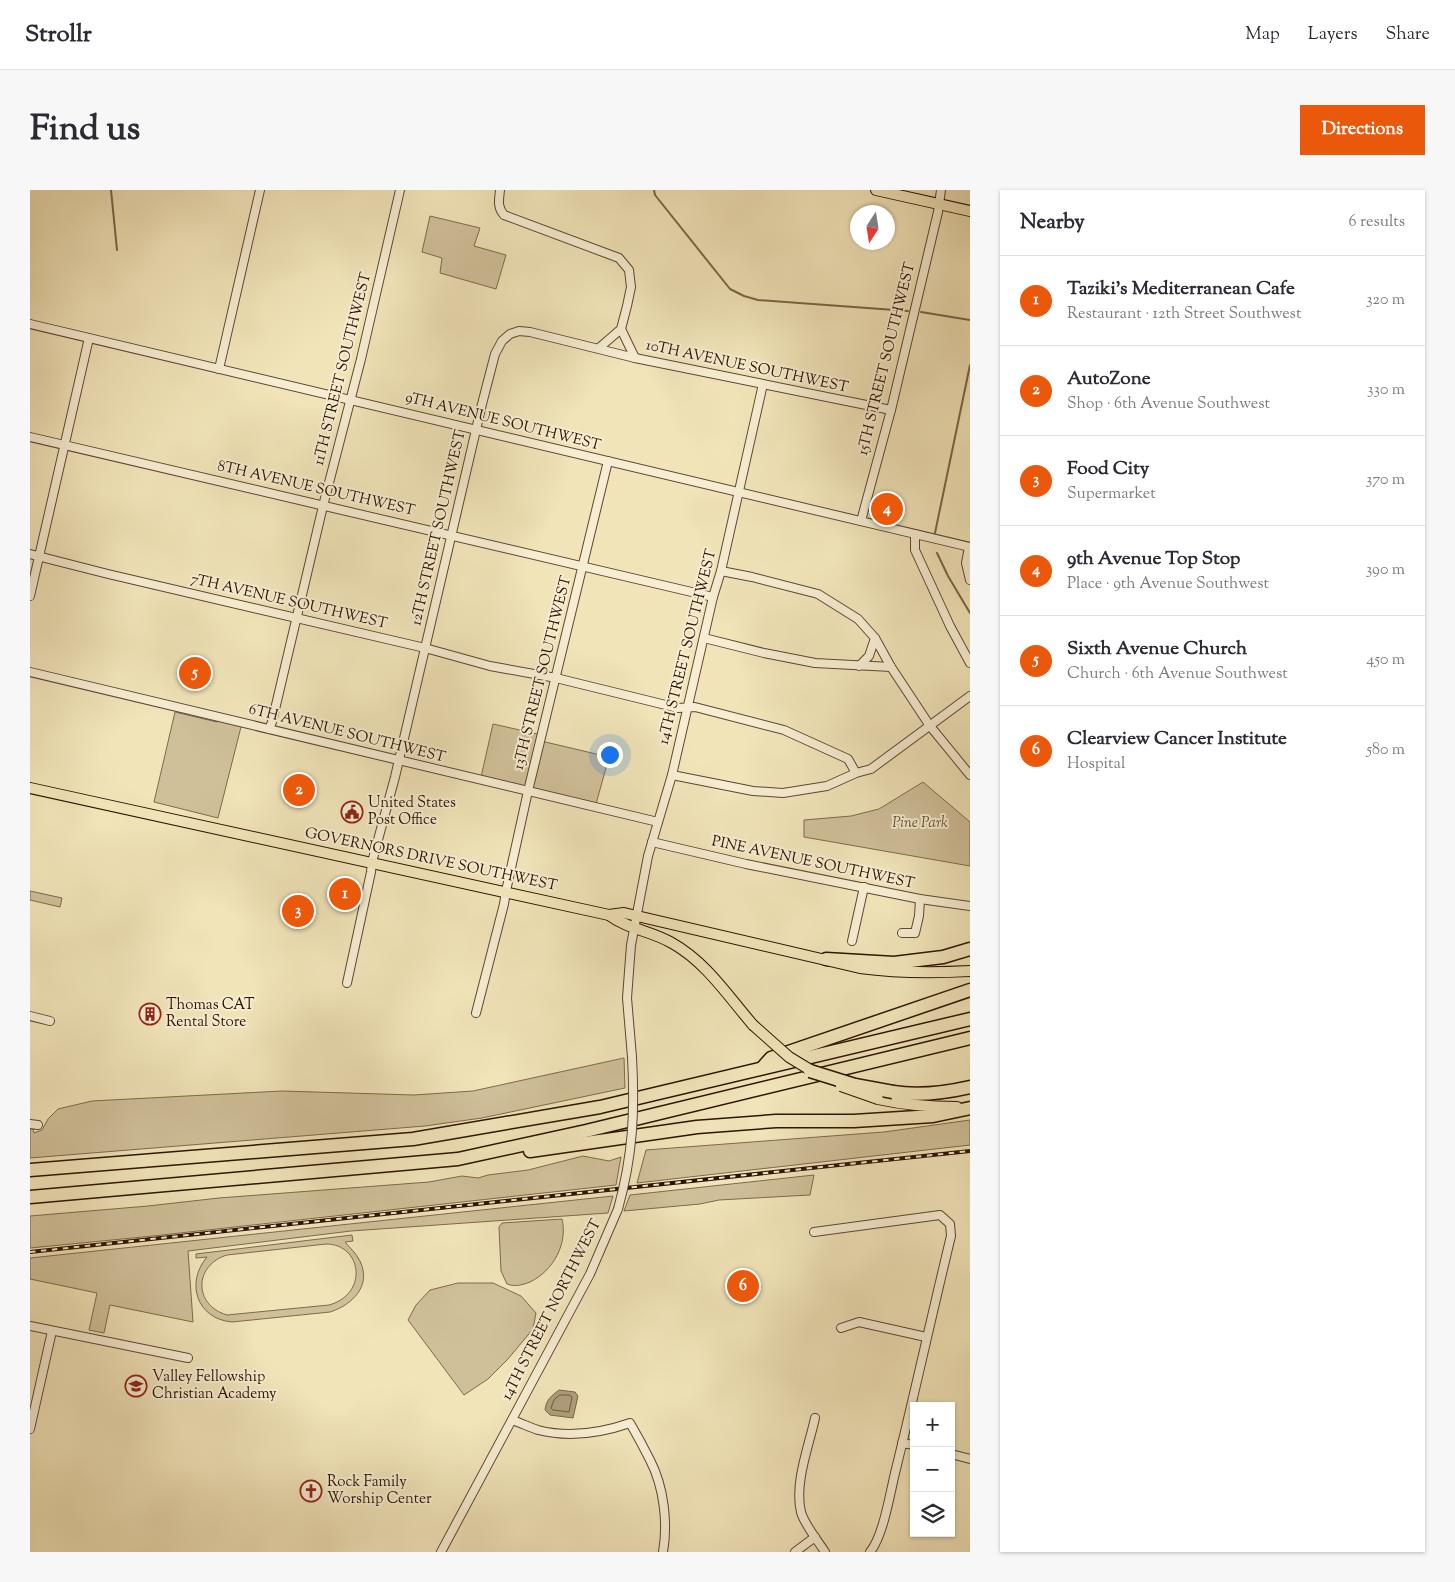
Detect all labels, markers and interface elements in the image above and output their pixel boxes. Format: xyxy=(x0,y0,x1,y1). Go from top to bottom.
text: Strollr xyxy=(25,18,92,52)
text: Map xyxy=(1245,22,1280,48)
text: Layers xyxy=(1308,22,1358,48)
text: Share xyxy=(1386,22,1430,48)
text: Find us xyxy=(30,105,140,156)
button: Directions xyxy=(1300,105,1425,155)
north arrow xyxy=(850,205,895,250)
text: Nearby xyxy=(1020,208,1085,238)
text: 6 results xyxy=(1349,211,1405,234)
street label: 15TH STREET SOUTHWEST xyxy=(853,260,921,458)
street label: 11TH STREET SOUTHWEST xyxy=(309,270,377,468)
text: Taziki's Mediterranean Cafe xyxy=(1067,276,1295,303)
text: 1 xyxy=(1033,289,1039,312)
text: 320 m xyxy=(1366,289,1405,312)
text: Restaurant · 12th Street Southwest xyxy=(1067,303,1301,326)
street label: 10TH AVENUE SOUTHWEST xyxy=(644,335,851,399)
text: AutoZone xyxy=(1067,366,1151,393)
text: 2 xyxy=(1032,379,1040,402)
text: 330 m xyxy=(1367,379,1405,402)
street label: 9TH AVENUE SOUTHWEST xyxy=(403,388,603,457)
text: Shop · 6th Avenue Southwest xyxy=(1067,393,1270,416)
street label: 12TH STREET SOUTHWEST xyxy=(406,428,472,628)
street label: 8TH AVENUE SOUTHWEST xyxy=(215,456,417,522)
text: Food City xyxy=(1067,456,1149,483)
text: 3 xyxy=(1033,469,1039,492)
text: 370 m xyxy=(1366,469,1405,492)
text: Supermarket xyxy=(1067,483,1156,506)
pin: 4 xyxy=(871,490,903,528)
text: 9th Avenue Top Stop xyxy=(1067,546,1240,573)
street label: 14TH STREET SOUTHWEST xyxy=(654,547,723,747)
text: 4 xyxy=(1032,559,1040,582)
text: 390 m xyxy=(1366,559,1405,582)
street label: 7TH AVENUE SOUTHWEST xyxy=(189,569,390,635)
street label: 13TH STREET SOUTHWEST xyxy=(509,573,577,772)
text: Place · 9th Avenue Southwest xyxy=(1067,573,1269,596)
text: Sixth Avenue Church xyxy=(1067,636,1247,663)
text: 5 xyxy=(1033,649,1039,672)
text: 450 m xyxy=(1366,649,1405,672)
pin: 5 xyxy=(179,654,211,692)
text: Church · 6th Avenue Southwest xyxy=(1067,663,1288,686)
street label: 6TH AVENUE SOUTHWEST xyxy=(246,699,448,769)
text: Clearview Cancer Institute xyxy=(1067,726,1287,753)
text: 6 xyxy=(1032,739,1040,762)
text: 580 m xyxy=(1366,739,1405,762)
your location xyxy=(597,742,623,768)
text: Hospital xyxy=(1067,753,1125,776)
pin: 2 xyxy=(283,771,315,809)
place label: United States Post Office xyxy=(368,793,456,831)
public building icon: United States Post Office xyxy=(340,800,364,824)
park label: Pine Park xyxy=(892,813,948,834)
street label: GOVERNORS DRIVE SOUTHWEST xyxy=(303,823,560,897)
street label: PINE AVENUE SOUTHWEST xyxy=(710,831,917,895)
pin: 1 xyxy=(329,875,361,913)
pin: 3 xyxy=(282,892,314,930)
place label: Thomas CAT Rental Store xyxy=(166,995,255,1033)
building icon: Thomas CAT Rental Store xyxy=(138,1002,162,1026)
street label: 14TH STREET NORTHWEST xyxy=(497,1215,607,1404)
pin: 6 xyxy=(727,1267,759,1305)
place label: Valley Fellowship Christian Academy xyxy=(152,1367,277,1405)
school or university icon: Valley Fellowship Christian Academy xyxy=(124,1374,148,1398)
map controls xyxy=(910,1402,955,1537)
button: + xyxy=(910,1402,955,1447)
button: − xyxy=(910,1447,955,1492)
place label: Rock Family Worship Center xyxy=(327,1472,432,1510)
church icon: Rock Family Worship Center xyxy=(299,1479,323,1503)
button: layers xyxy=(910,1492,955,1537)

